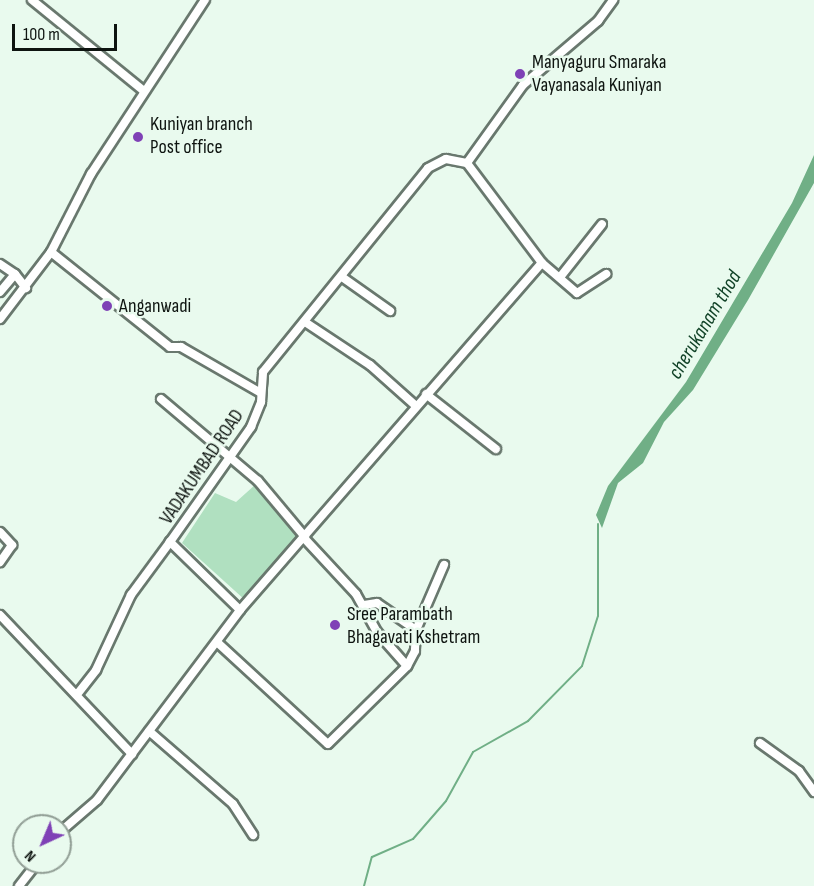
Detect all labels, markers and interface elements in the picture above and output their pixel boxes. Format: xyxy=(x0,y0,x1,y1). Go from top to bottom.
scale bar xyxy=(15,12,120,50)
text: 100 m xyxy=(23,24,60,45)
place label: Manyaguru Smaraka Vayanasala Kuniyan xyxy=(532,51,666,98)
marker: Manyaguru Smaraka Vayanasala Kuniyan xyxy=(513,67,527,81)
place label: Kuniyan branch Post office xyxy=(150,113,253,160)
marker: Kuniyan branch Post office xyxy=(131,130,145,144)
water label: cherukanam thod xyxy=(663,266,747,384)
place label: Anganwadi xyxy=(119,294,191,318)
marker: Anganwadi xyxy=(100,299,114,313)
street label: VADAKUMBAD ROAD xyxy=(155,405,249,529)
place label: Sree Parambath Bhagavati Kshetram xyxy=(347,602,480,649)
marker: Sree Parambath Bhagavati Kshetram xyxy=(328,618,342,632)
north arrow xyxy=(12,814,72,874)
text: N xyxy=(21,846,40,866)

